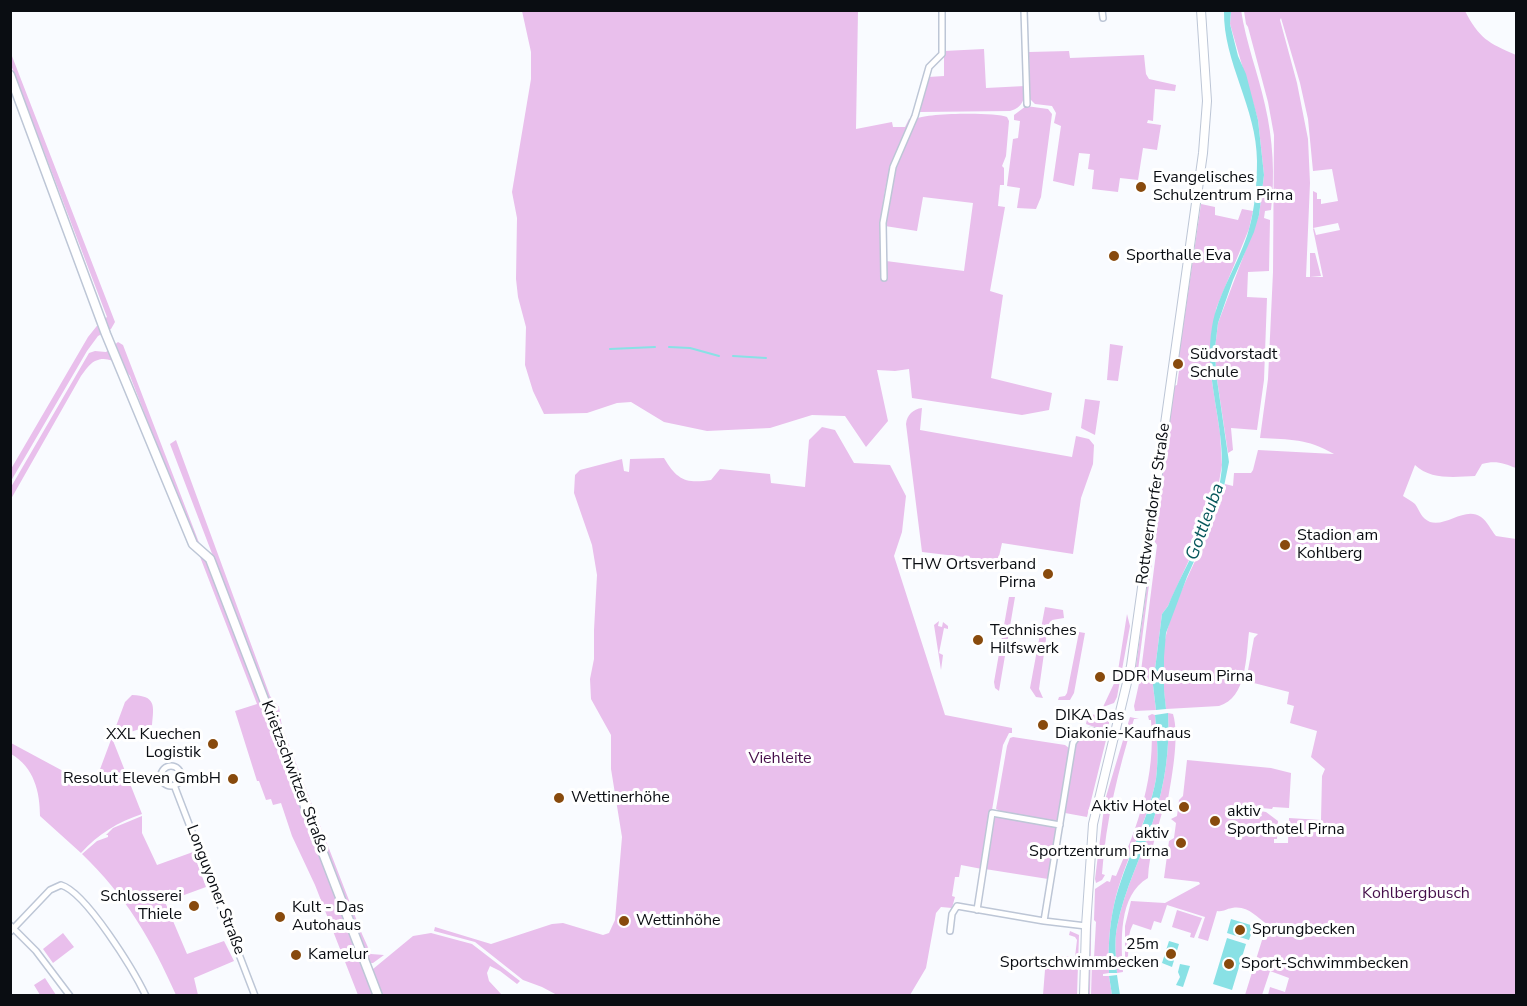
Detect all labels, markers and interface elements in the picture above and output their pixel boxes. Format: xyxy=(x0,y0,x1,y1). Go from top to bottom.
place label: Evangelisches Schulzentrum Pirna xyxy=(1153,168,1293,206)
marker: Evangelisches Schulzentrum Pirna xyxy=(1134,180,1148,194)
place label: Sporthalle Eva xyxy=(1126,246,1231,266)
marker: Sporthalle Eva xyxy=(1107,249,1121,263)
place label: Südvorstadt Schule xyxy=(1190,345,1277,383)
marker: Südvorstadt Schule xyxy=(1171,357,1185,371)
street label: Rottwerndorfer Straße xyxy=(1133,422,1175,586)
water label: Gottleuba xyxy=(1182,481,1230,563)
place label: Stadion am Kohlberg xyxy=(1297,526,1378,564)
marker: Stadion am Kohlberg xyxy=(1278,538,1292,552)
place label: THW Ortsverband Pirna xyxy=(902,555,1036,593)
marker: THW Ortsverband Pirna xyxy=(1041,567,1055,581)
place label: Technisches Hilfswerk xyxy=(990,621,1077,659)
marker: Technisches Hilfswerk xyxy=(971,633,985,647)
place label: DDR Museum Pirna xyxy=(1112,667,1253,687)
marker: DDR Museum Pirna xyxy=(1093,670,1107,684)
street label: Krietzschwitzer Straße xyxy=(256,698,332,856)
place label: DIKA Das Diakonie-Kaufhaus xyxy=(1055,706,1191,744)
marker: DIKA Das Diakonie-Kaufhaus xyxy=(1036,718,1050,732)
place label: XXL Kuechen Logistik xyxy=(106,725,201,763)
marker: XXL Kuechen Logistik xyxy=(206,737,220,751)
park label: Viehleite xyxy=(748,749,812,769)
place label: Resolut Eleven GmbH xyxy=(63,769,221,789)
marker: Resolut Eleven GmbH xyxy=(226,772,240,786)
place label: Wettinerhöhe xyxy=(571,788,670,808)
marker: Wettinerhöhe xyxy=(552,791,566,805)
place label: Aktiv Hotel xyxy=(1091,797,1172,817)
marker: Aktiv Hotel xyxy=(1177,800,1191,814)
place label: aktiv Sporthotel Pirna xyxy=(1227,802,1345,840)
marker: aktiv Sporthotel Pirna xyxy=(1208,814,1222,828)
street label: Longuyoner Straße xyxy=(181,822,249,958)
place label: aktiv Sportzentrum Pirna xyxy=(1029,824,1169,862)
marker: aktiv Sportzentrum Pirna xyxy=(1174,836,1188,850)
park label: Kohlbergbusch xyxy=(1362,884,1470,904)
place label: Schlosserei Thiele xyxy=(100,887,182,925)
place label: Kult - Das Autohaus xyxy=(292,898,364,936)
marker: Schlosserei Thiele xyxy=(187,899,201,913)
marker: Kult - Das Autohaus xyxy=(273,910,287,924)
place label: Wettinhöhe xyxy=(636,911,721,931)
marker: Wettinhöhe xyxy=(617,914,631,928)
place label: Sprungbecken xyxy=(1252,920,1355,940)
marker: Sprungbecken xyxy=(1233,923,1247,937)
place label: 25m Sportschwimmbecken xyxy=(1000,935,1159,973)
place label: Kamelur xyxy=(308,945,368,965)
marker: 25m Sportschwimmbecken xyxy=(1164,947,1178,961)
marker: Kamelur xyxy=(289,948,303,962)
place label: Sport-Schwimmbecken xyxy=(1241,954,1409,974)
marker: Sport-Schwimmbecken xyxy=(1222,957,1236,971)

